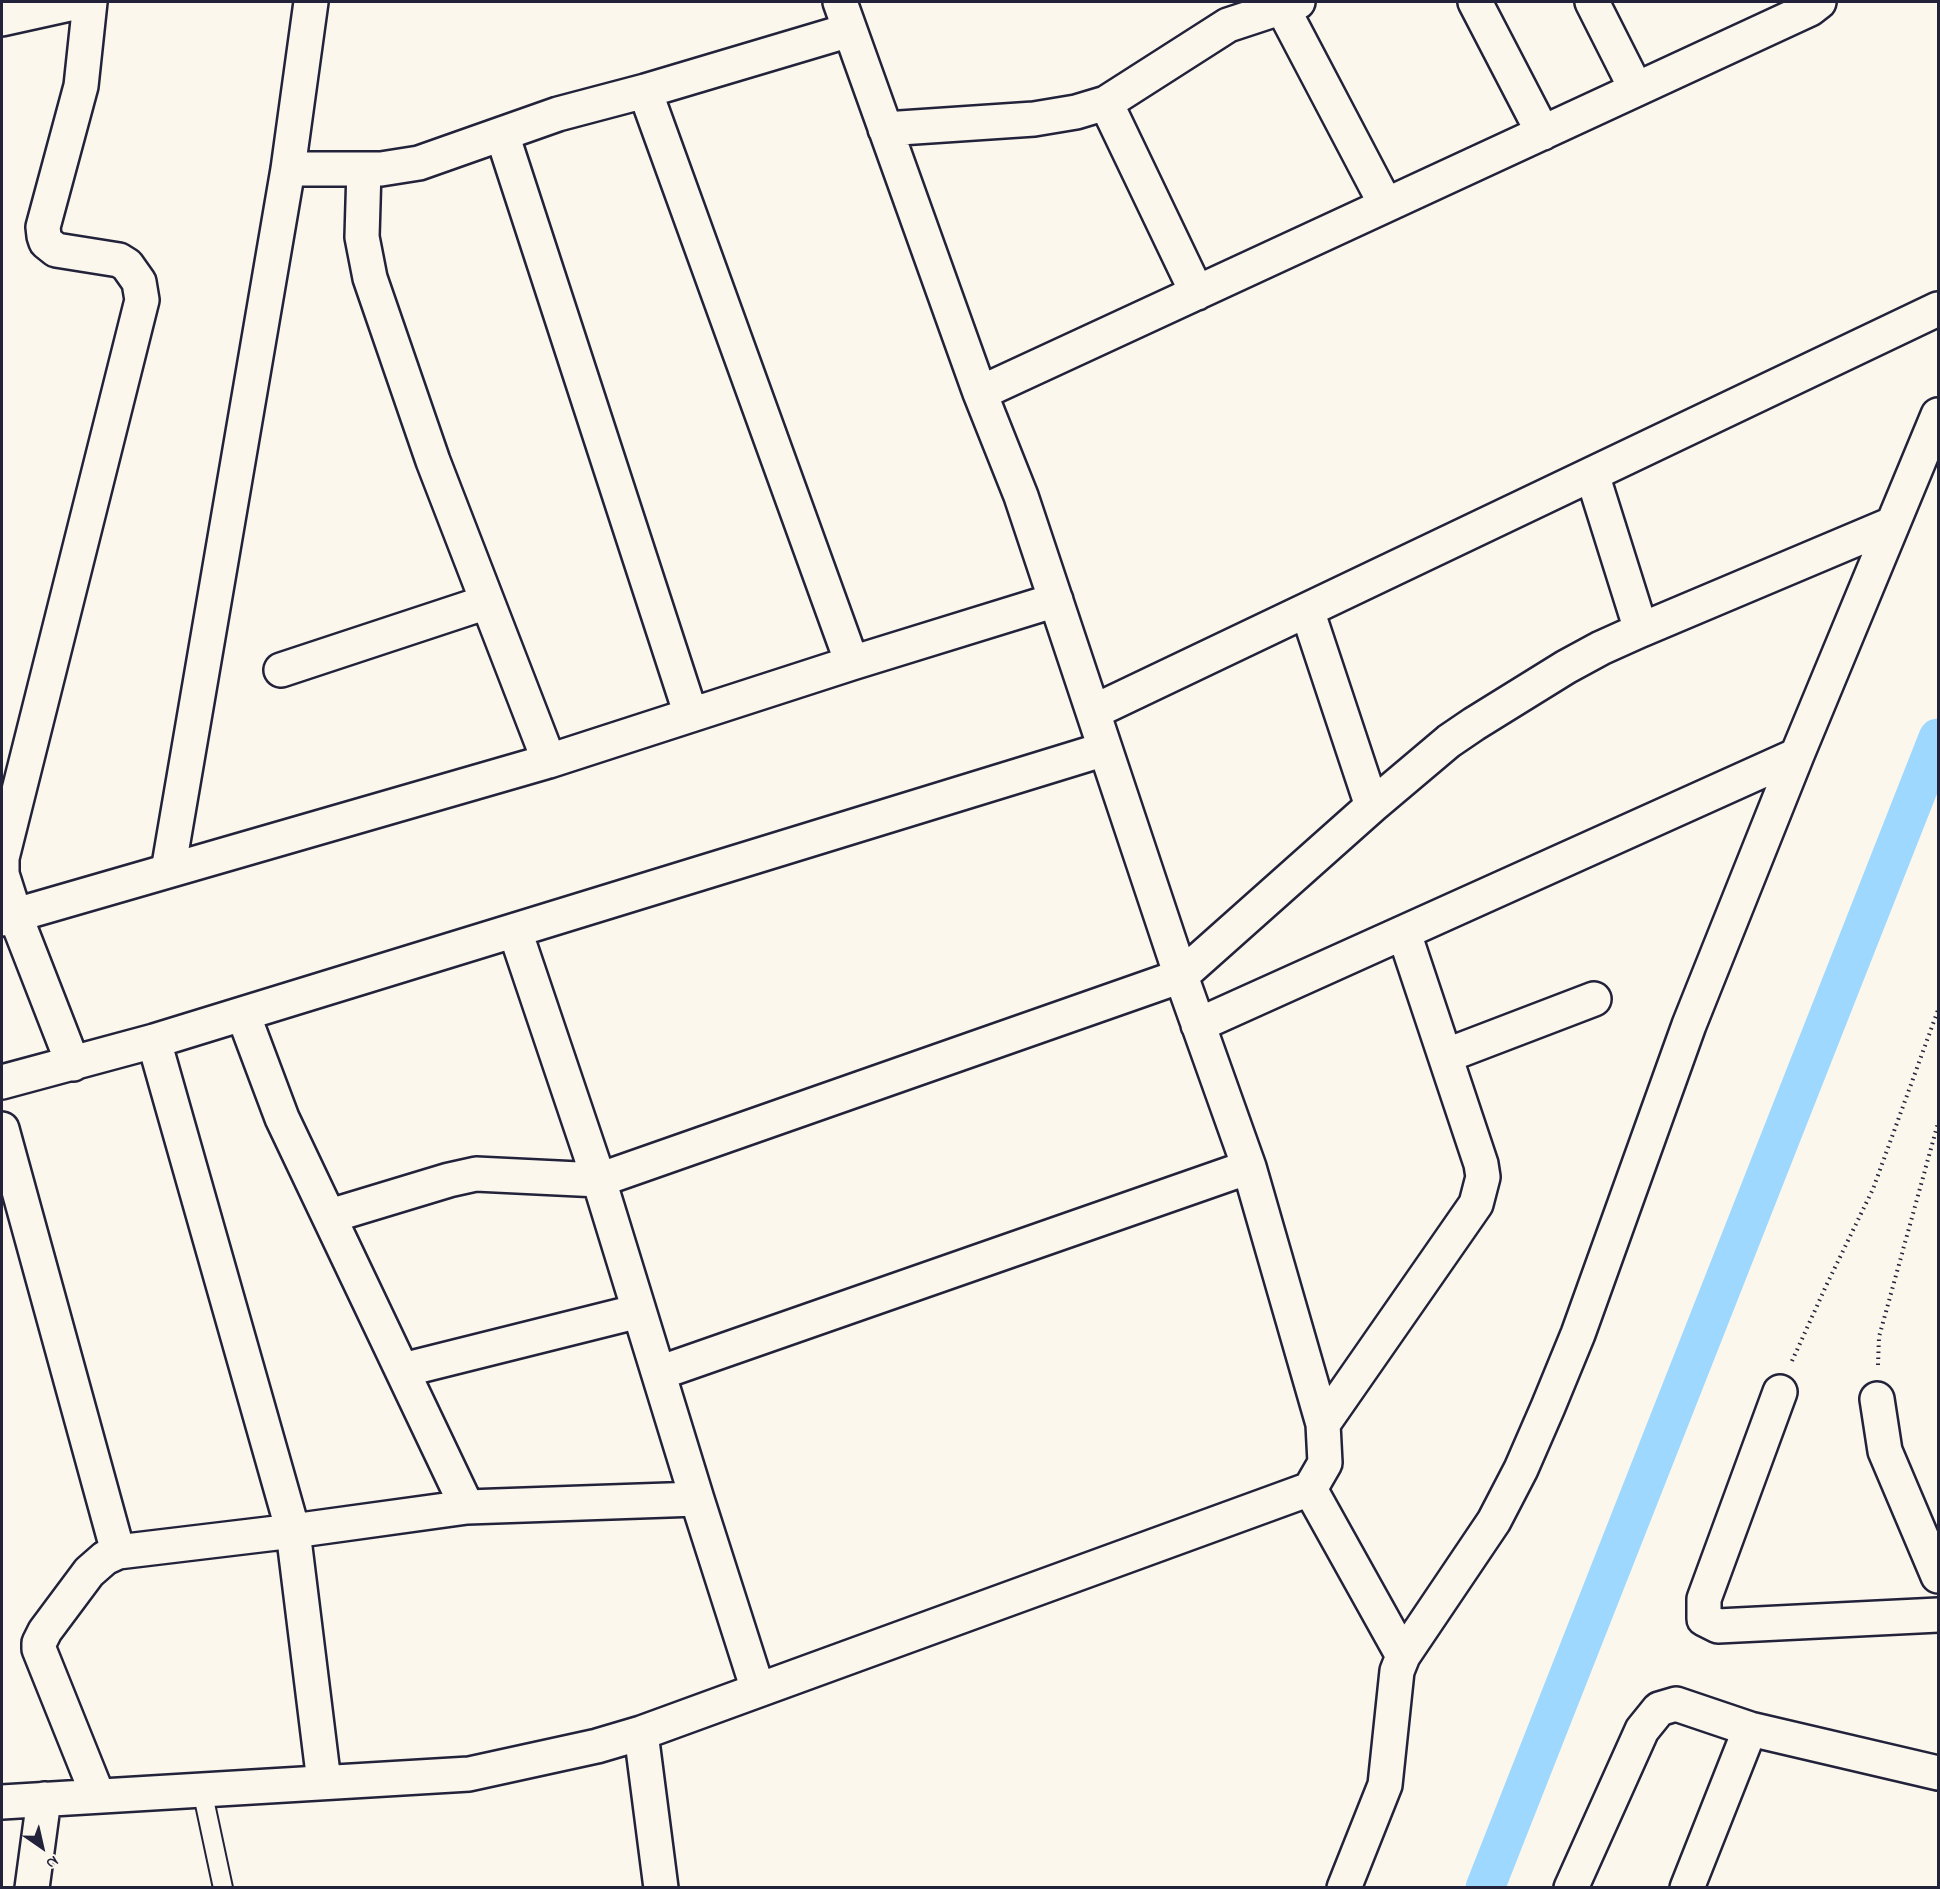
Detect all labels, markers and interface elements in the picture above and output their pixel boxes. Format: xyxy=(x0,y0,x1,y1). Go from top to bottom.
north arrow xyxy=(12,1817,72,1877)
text: N xyxy=(41,1849,63,1875)

